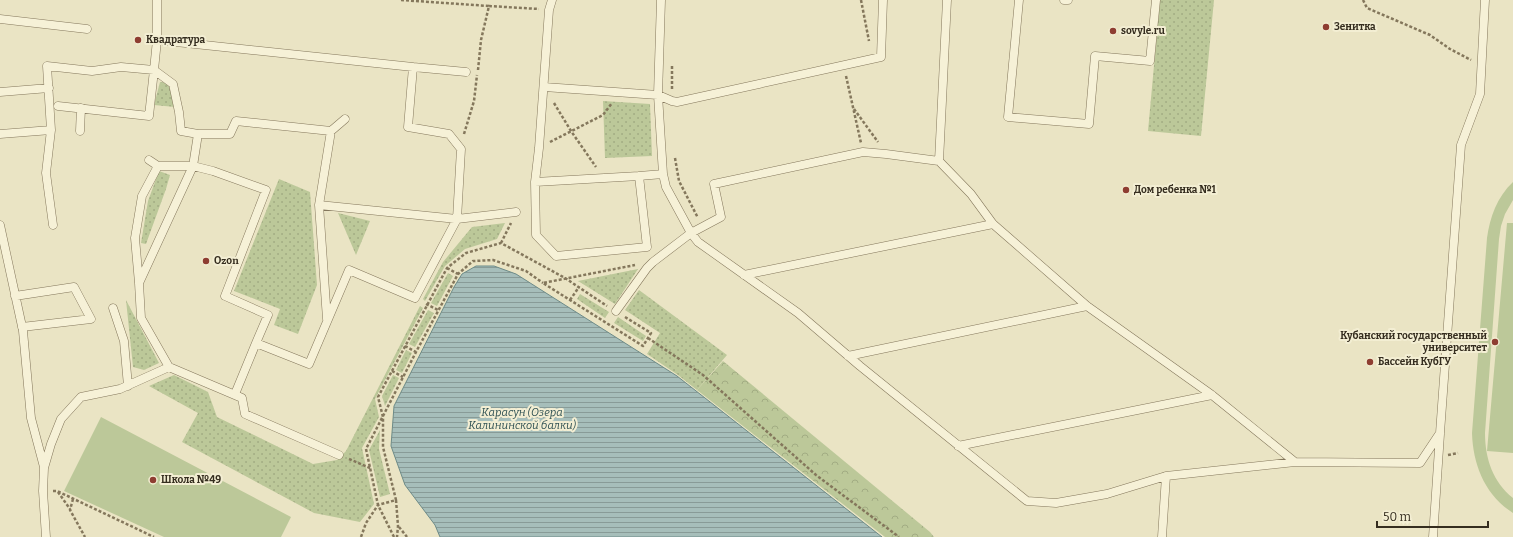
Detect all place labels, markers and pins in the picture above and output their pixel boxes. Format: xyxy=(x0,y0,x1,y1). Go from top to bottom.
place label: Зенитка xyxy=(1334,21,1376,33)
marker: Зенитка xyxy=(1321,22,1331,32)
place label: sovyle.ru xyxy=(1121,25,1165,37)
marker: sovyle.ru xyxy=(1108,26,1118,36)
place label: Квадратура xyxy=(146,34,206,46)
marker: Квадратура xyxy=(133,35,143,45)
place label: Дом ребенка №1 xyxy=(1134,184,1217,196)
marker: Дом ребенка №1 xyxy=(1121,185,1131,195)
place label: Ozon xyxy=(214,255,239,267)
marker: Ozon xyxy=(201,256,211,266)
place label: Кубанский государственный университет xyxy=(1340,330,1488,354)
marker: Кубанский государственный университет xyxy=(1490,337,1500,347)
place label: Бассейн КубГУ xyxy=(1378,356,1451,368)
marker: Бассейн КубГУ xyxy=(1365,357,1375,367)
place label: Школа №49 xyxy=(161,474,221,486)
marker: Школа №49 xyxy=(148,475,158,485)

